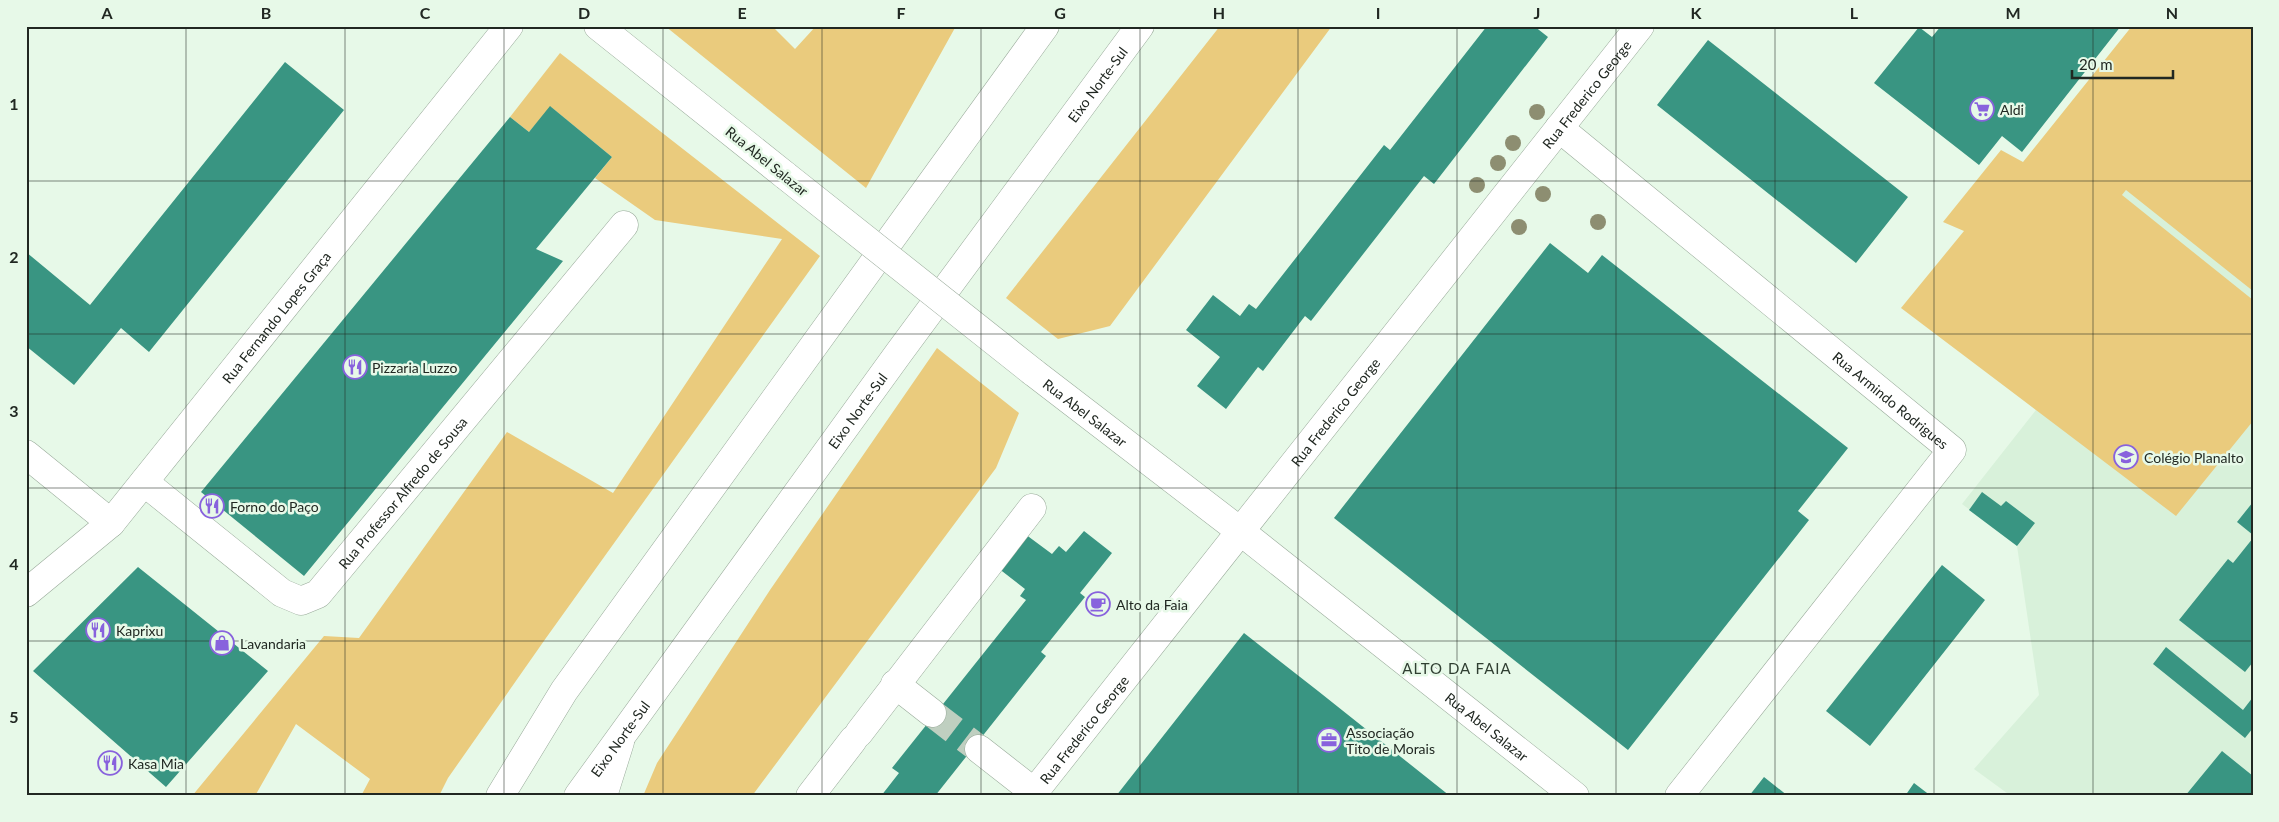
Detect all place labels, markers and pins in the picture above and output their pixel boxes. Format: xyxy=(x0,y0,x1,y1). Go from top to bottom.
supermarket icon: Aldi xyxy=(1969,96,1995,122)
place label: Aldi xyxy=(2000,101,2024,118)
restaurant icon: Pizzaria Luzzo xyxy=(342,354,368,380)
place label: Pizzaria Luzzo xyxy=(372,359,457,376)
school or university icon: Colégio Planalto xyxy=(2113,444,2139,470)
place label: Colégio Planalto xyxy=(2144,449,2244,466)
restaurant icon: Forno do Paço xyxy=(199,493,225,519)
place label: Forno do Paço xyxy=(230,498,319,515)
cafe icon: Alto da Faia xyxy=(1085,591,1111,617)
place label: Alto da Faia xyxy=(1116,596,1188,613)
restaurant icon: Kaprixu xyxy=(85,617,111,643)
place label: Kaprixu xyxy=(116,622,163,639)
shop icon: Lavandaria xyxy=(209,630,235,656)
place label: Lavandaria xyxy=(240,635,306,652)
place label: Associação Tito de Morais xyxy=(1346,724,1435,757)
office icon: Associação Tito de Morais xyxy=(1316,727,1342,753)
restaurant icon: Kasa Mia xyxy=(97,750,123,776)
place label: Kasa Mia xyxy=(128,755,184,772)

